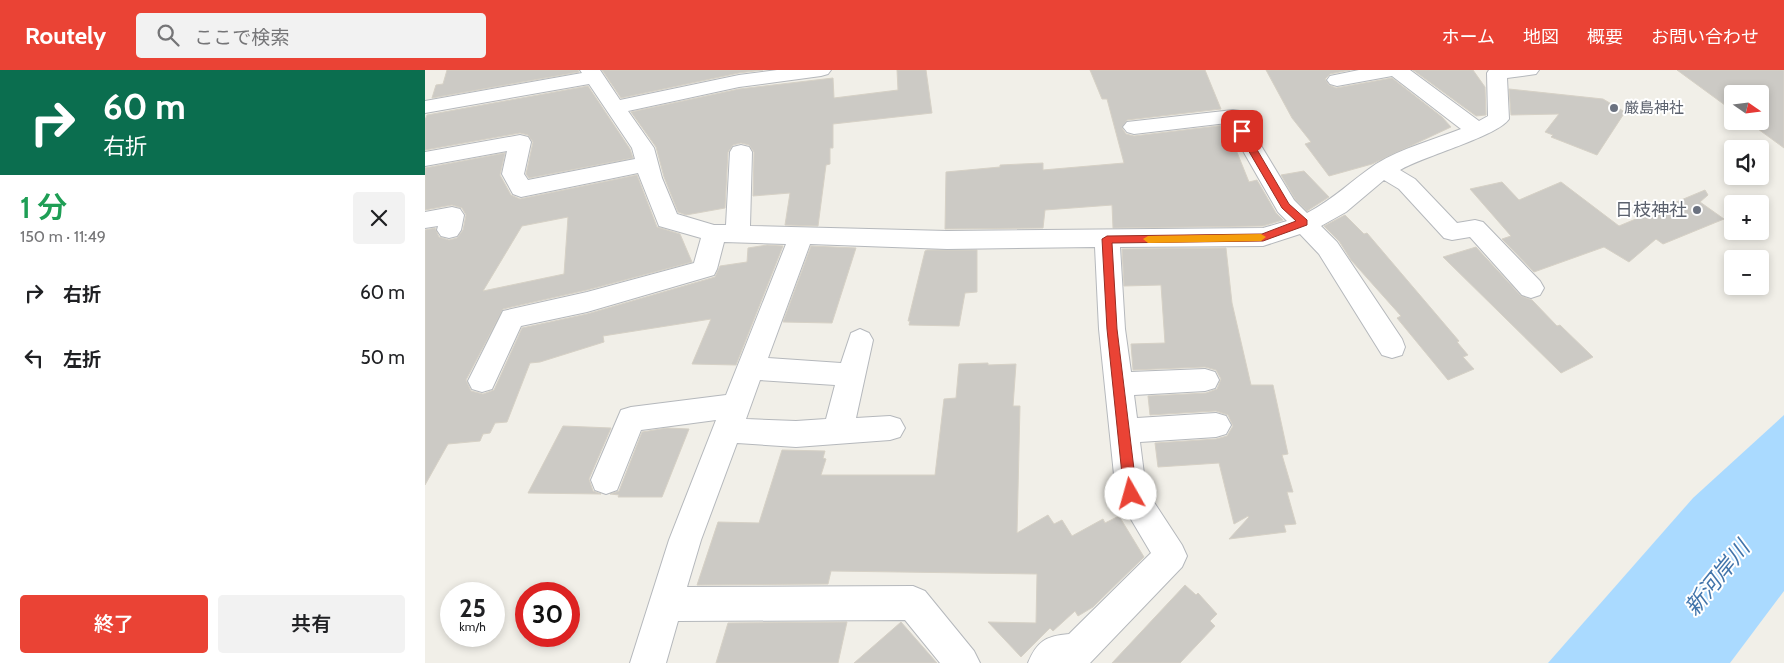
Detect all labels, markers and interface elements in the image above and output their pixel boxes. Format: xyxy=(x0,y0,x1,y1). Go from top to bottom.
search box xyxy=(136,13,486,58)
text: Routely xyxy=(25,21,106,50)
icon: search xyxy=(154,21,182,49)
text: ここで検索 xyxy=(194,26,289,49)
text: ホーム xyxy=(1442,26,1495,48)
text: 地図 xyxy=(1523,26,1559,48)
text: 概要 xyxy=(1587,26,1623,48)
text: お問い合わせ xyxy=(1651,26,1759,48)
text: 60 m xyxy=(103,85,186,128)
north arrow xyxy=(1724,85,1769,130)
map controls xyxy=(1724,85,1769,295)
icon: right xyxy=(20,90,85,155)
place label: 厳島神社 xyxy=(1624,99,1684,117)
marker: 厳島神社 xyxy=(1608,102,1620,114)
pin xyxy=(1221,110,1263,152)
icon: arrive xyxy=(1228,117,1256,145)
text: 右折 xyxy=(103,133,147,160)
button: sound xyxy=(1724,140,1769,185)
text: 1 分 xyxy=(20,189,67,226)
button: close xyxy=(353,192,405,244)
button: + xyxy=(1724,195,1769,240)
place label: 日枝神社 xyxy=(1615,199,1687,221)
marker: 日枝神社 xyxy=(1691,204,1703,216)
text: 150 m · 11:49 xyxy=(20,227,106,246)
button: − xyxy=(1724,250,1769,295)
icon: right xyxy=(20,279,48,307)
text: 60 m xyxy=(360,281,405,304)
text: 右折 xyxy=(63,283,101,306)
icon: left xyxy=(20,344,48,372)
text: 50 m xyxy=(361,346,405,369)
text: 左折 xyxy=(63,348,101,371)
position arrow xyxy=(1104,467,1156,519)
water label: 新河岸川 xyxy=(1679,534,1756,621)
speed limit sign: 30 xyxy=(515,582,580,647)
text: 25 xyxy=(459,593,486,623)
button: 終了 xyxy=(20,595,208,653)
button: 共有 xyxy=(218,595,405,653)
text: km/h xyxy=(459,619,486,634)

